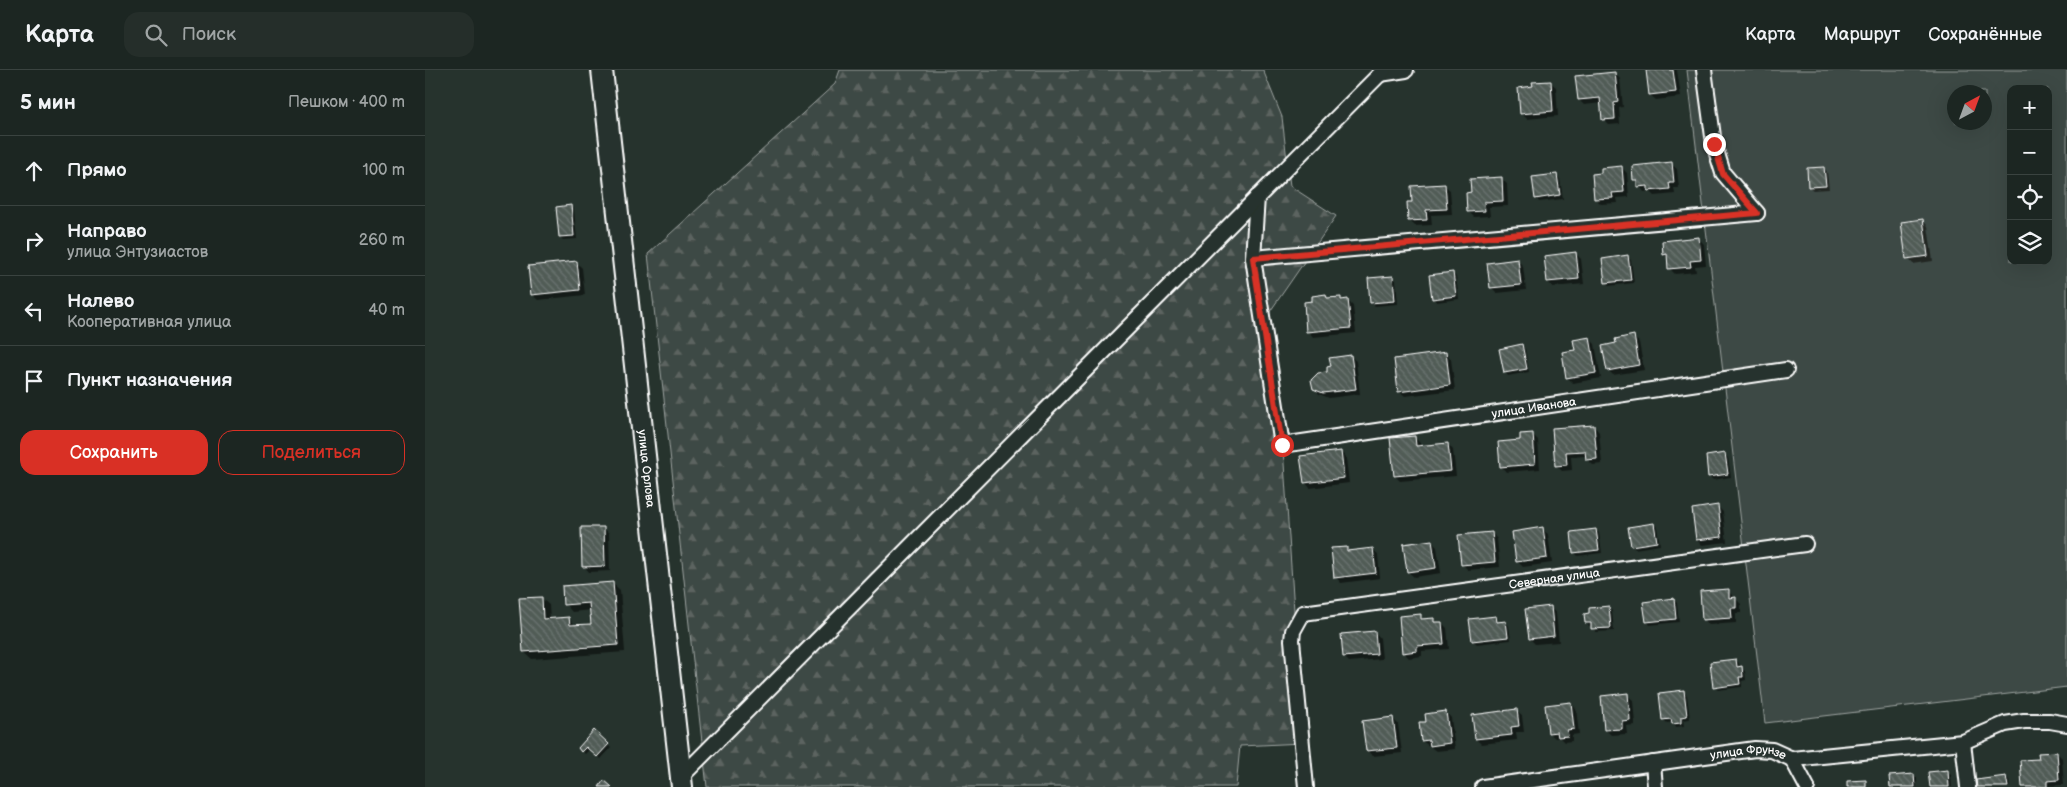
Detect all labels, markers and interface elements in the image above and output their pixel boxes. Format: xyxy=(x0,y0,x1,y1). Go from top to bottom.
search box xyxy=(124,12,474,57)
text: Карта xyxy=(25,20,94,49)
icon: search xyxy=(142,21,170,49)
text: Поиск xyxy=(182,23,236,46)
text: Карта xyxy=(1745,24,1796,45)
text: Маршрут xyxy=(1824,24,1900,45)
text: Сохранённые xyxy=(1928,24,2042,45)
north arrow xyxy=(1947,85,1992,130)
map controls xyxy=(2007,85,2052,265)
button: + xyxy=(2007,85,2052,130)
text: 5 мин xyxy=(20,90,76,115)
text: Пешком · 400 m xyxy=(288,93,405,112)
button: − xyxy=(2007,130,2052,175)
route end xyxy=(1703,133,1726,156)
icon: ahead xyxy=(20,157,48,185)
text: Прямо xyxy=(67,159,127,182)
text: 100 m xyxy=(362,161,405,180)
button: locate xyxy=(2007,175,2052,220)
text: Направо xyxy=(67,220,147,243)
button: layers xyxy=(2007,220,2052,265)
icon: right xyxy=(20,227,48,255)
text: 260 m xyxy=(359,231,405,250)
text: улица Энтузиастов xyxy=(67,243,208,262)
text: Налево xyxy=(67,290,134,313)
icon: left xyxy=(20,297,48,325)
text: 40 m xyxy=(368,301,405,320)
text: Кооперативная улица xyxy=(67,313,231,332)
icon: arrive xyxy=(20,367,48,395)
text: Пункт назначения xyxy=(67,369,232,392)
street label: улица Иванова xyxy=(1491,394,1577,421)
street label: улица Орлова xyxy=(635,429,658,508)
button: Сохранить xyxy=(20,430,208,475)
button: Поделиться xyxy=(218,430,405,475)
route start xyxy=(1271,434,1294,457)
street label: Северная улица xyxy=(1508,565,1601,592)
street label: улица Фрунзе xyxy=(1709,742,1789,763)

